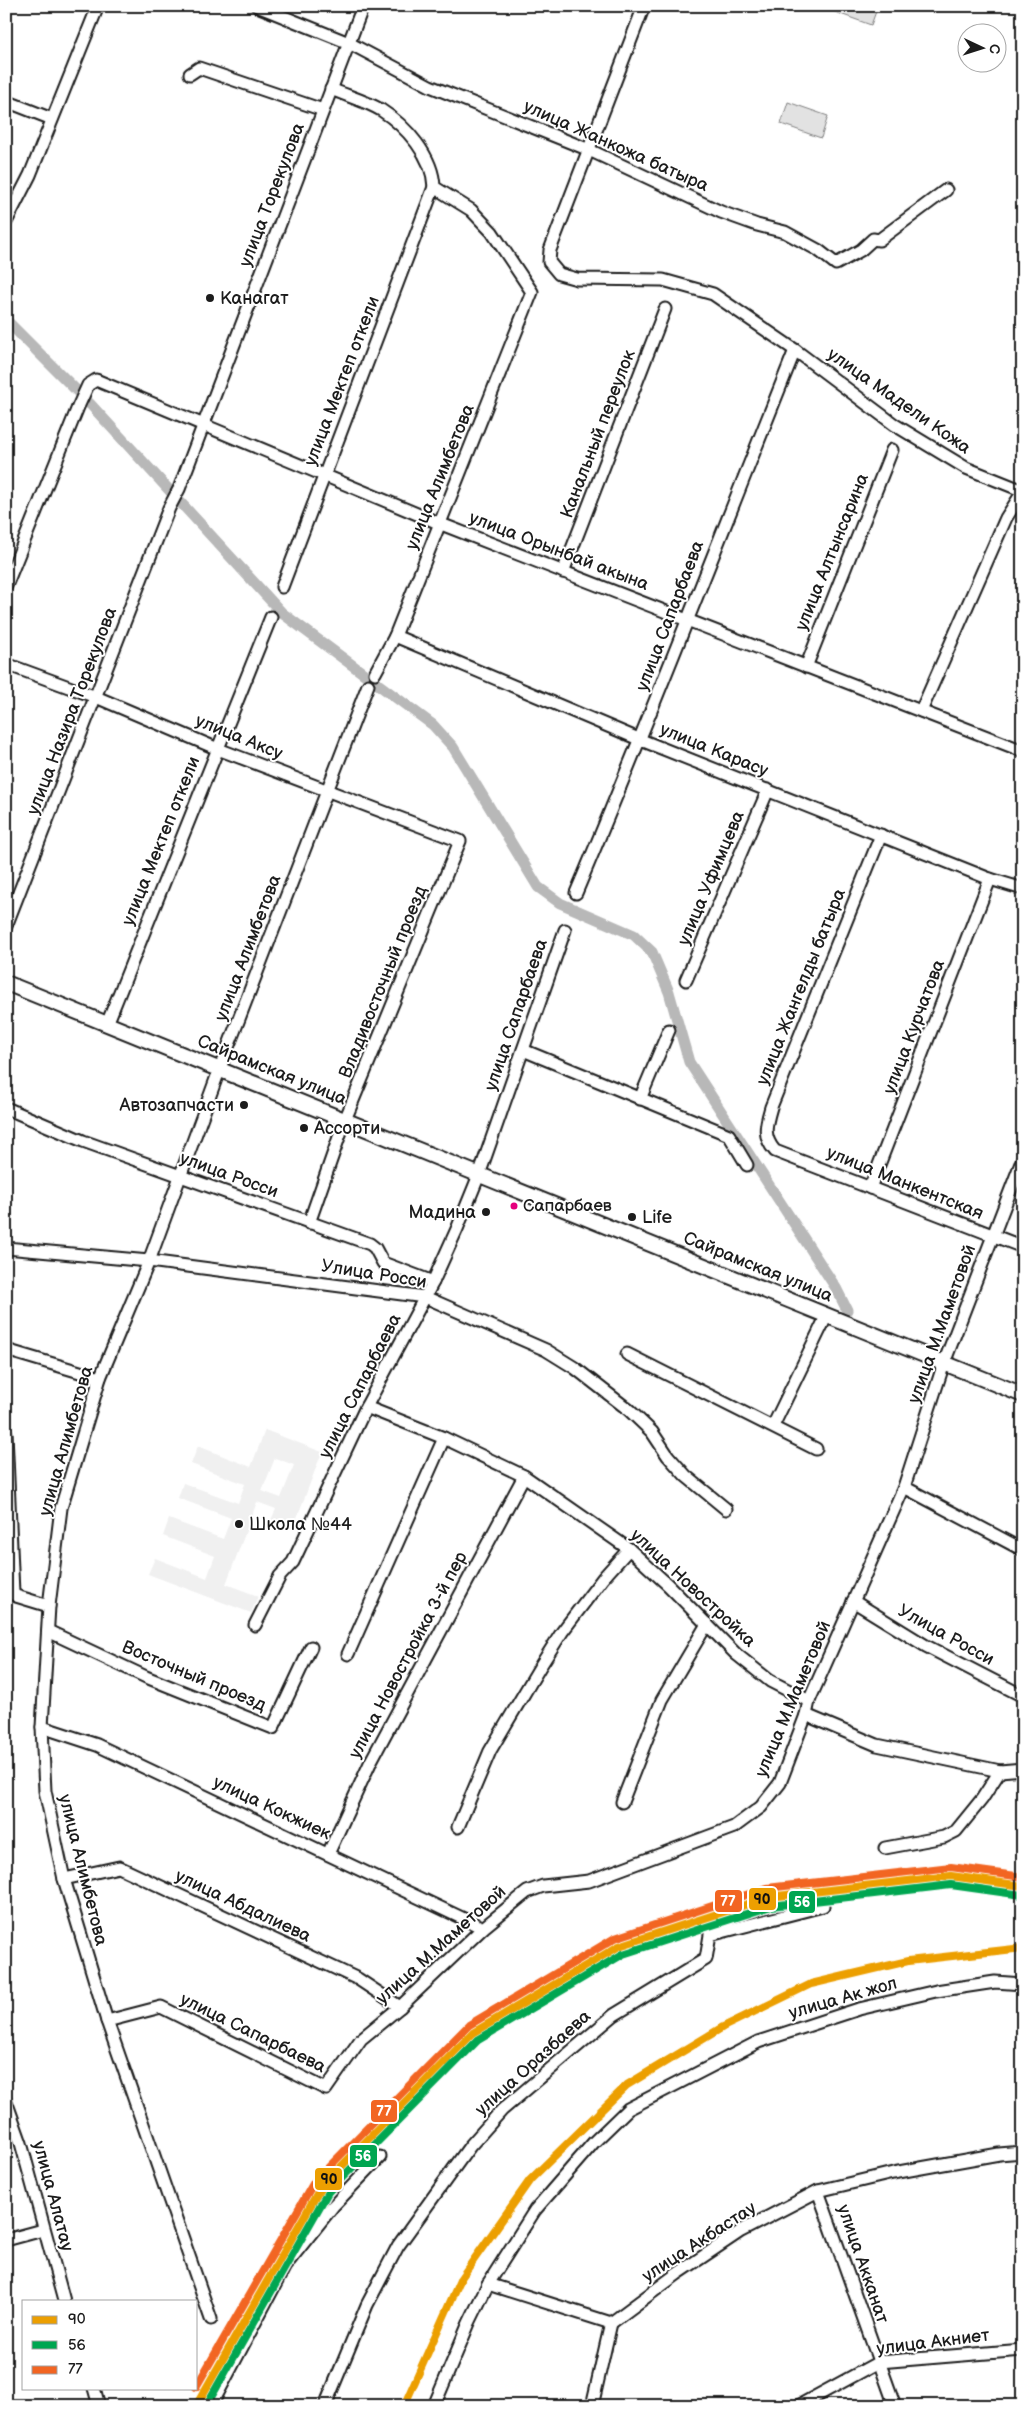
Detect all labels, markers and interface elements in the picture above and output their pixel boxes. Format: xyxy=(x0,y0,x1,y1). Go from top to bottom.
north arrow xyxy=(956,22,1006,72)
text: С xyxy=(986,43,1003,55)
street label: улица Жанкожа батыра xyxy=(520,96,712,196)
street label: улица Торекулова xyxy=(235,120,309,270)
place label: Канагат xyxy=(220,288,289,309)
marker: Канагат xyxy=(204,292,216,304)
street label: улица Мектеп откели xyxy=(300,293,384,469)
street label: улица Мадели Кожа xyxy=(823,344,975,459)
street label: Канальный переулок xyxy=(556,346,640,521)
street label: улица Алимбетова xyxy=(401,401,479,553)
street label: улица Алтынсарина xyxy=(791,470,873,634)
street label: улица Орынбай акына xyxy=(466,507,652,595)
street label: улица Сапарбаева xyxy=(632,538,708,694)
street label: улица Назира Торекулова xyxy=(23,604,121,818)
street label: улица Аксу xyxy=(192,710,286,764)
street label: улица Карасу xyxy=(657,719,772,782)
street label: улица Мектеп откели xyxy=(117,753,205,929)
street label: улица Уфимцева xyxy=(673,807,749,948)
street label: улица Алимбетова xyxy=(210,872,286,1024)
street label: Владивосточный проезд xyxy=(335,883,431,1081)
street label: улица Жангелды батыра xyxy=(752,885,850,1088)
street label: улица Сапарбаева xyxy=(480,936,552,1094)
street label: улица Курчатова xyxy=(879,957,949,1097)
street label: Сайрамская улица xyxy=(194,1030,350,1110)
place label: Автозапчасти xyxy=(119,1095,234,1116)
marker: Автозапчасти xyxy=(238,1099,250,1111)
place label: Ассорти xyxy=(313,1118,380,1139)
marker: Ассорти xyxy=(298,1122,310,1134)
street label: улица Манкентская xyxy=(824,1142,986,1224)
street label: улица Росси xyxy=(177,1147,281,1203)
place label: Сапарбаев xyxy=(523,1196,612,1216)
marker: Сапарбаев xyxy=(509,1201,519,1211)
place label: Мадина xyxy=(409,1202,476,1223)
marker: Мадина xyxy=(480,1206,492,1218)
place label: Life xyxy=(642,1207,672,1228)
marker: Life xyxy=(626,1211,638,1223)
street label: Сайрамская улица xyxy=(680,1227,836,1307)
street label: улица М.Маметовой xyxy=(904,1242,980,1406)
street label: Улица Росси xyxy=(320,1255,428,1293)
street label: улица Сапарбаева xyxy=(314,1310,406,1462)
street label: улица Алимбетова xyxy=(35,1363,98,1518)
place label: Школа №44 xyxy=(249,1514,352,1535)
marker: Школа №44 xyxy=(233,1518,245,1530)
street label: улица Новостройка xyxy=(626,1525,760,1652)
street label: улица Новостройка 3-й пер xyxy=(344,1548,472,1762)
street label: Улица Росси xyxy=(894,1600,998,1670)
street label: улица М.Маметовой xyxy=(751,1618,835,1780)
street label: Восточный проезд xyxy=(119,1636,269,1716)
street label: улица Кокжиек xyxy=(210,1772,335,1845)
street label: улица Алимбетова xyxy=(54,1792,112,1948)
street label: улица Абдалиева xyxy=(172,1865,315,1947)
street label: улица М.Маметовой xyxy=(372,1881,510,2009)
line badge: 90 xyxy=(748,1887,777,1911)
line badge: 77 xyxy=(714,1889,743,1913)
line badge: 56 xyxy=(788,1890,816,1914)
text: 90 xyxy=(754,1891,771,1908)
text: 77 xyxy=(720,1893,736,1910)
text: 56 xyxy=(794,1894,810,1911)
street label: улица Ак жол xyxy=(786,1973,900,2023)
street label: улица Сапарбаева xyxy=(177,1989,330,2078)
street label: улица Оразбаева xyxy=(471,2006,595,2120)
line badge: 77 xyxy=(370,2099,398,2123)
text: 77 xyxy=(376,2103,392,2120)
street label: улица Алатау xyxy=(28,2139,78,2254)
line badge: 56 xyxy=(349,2144,378,2168)
text: 56 xyxy=(355,2148,371,2165)
line badge: 90 xyxy=(314,2167,343,2191)
text: 90 xyxy=(321,2171,338,2188)
street label: улица Акбастау xyxy=(638,2197,760,2287)
street label: улица Акканат xyxy=(833,2202,893,2327)
legend xyxy=(22,2300,198,2390)
text: 90 xyxy=(68,2310,86,2329)
street label: улица Акниет xyxy=(875,2325,991,2359)
text: 56 xyxy=(68,2336,86,2355)
text: 77 xyxy=(68,2360,83,2379)

